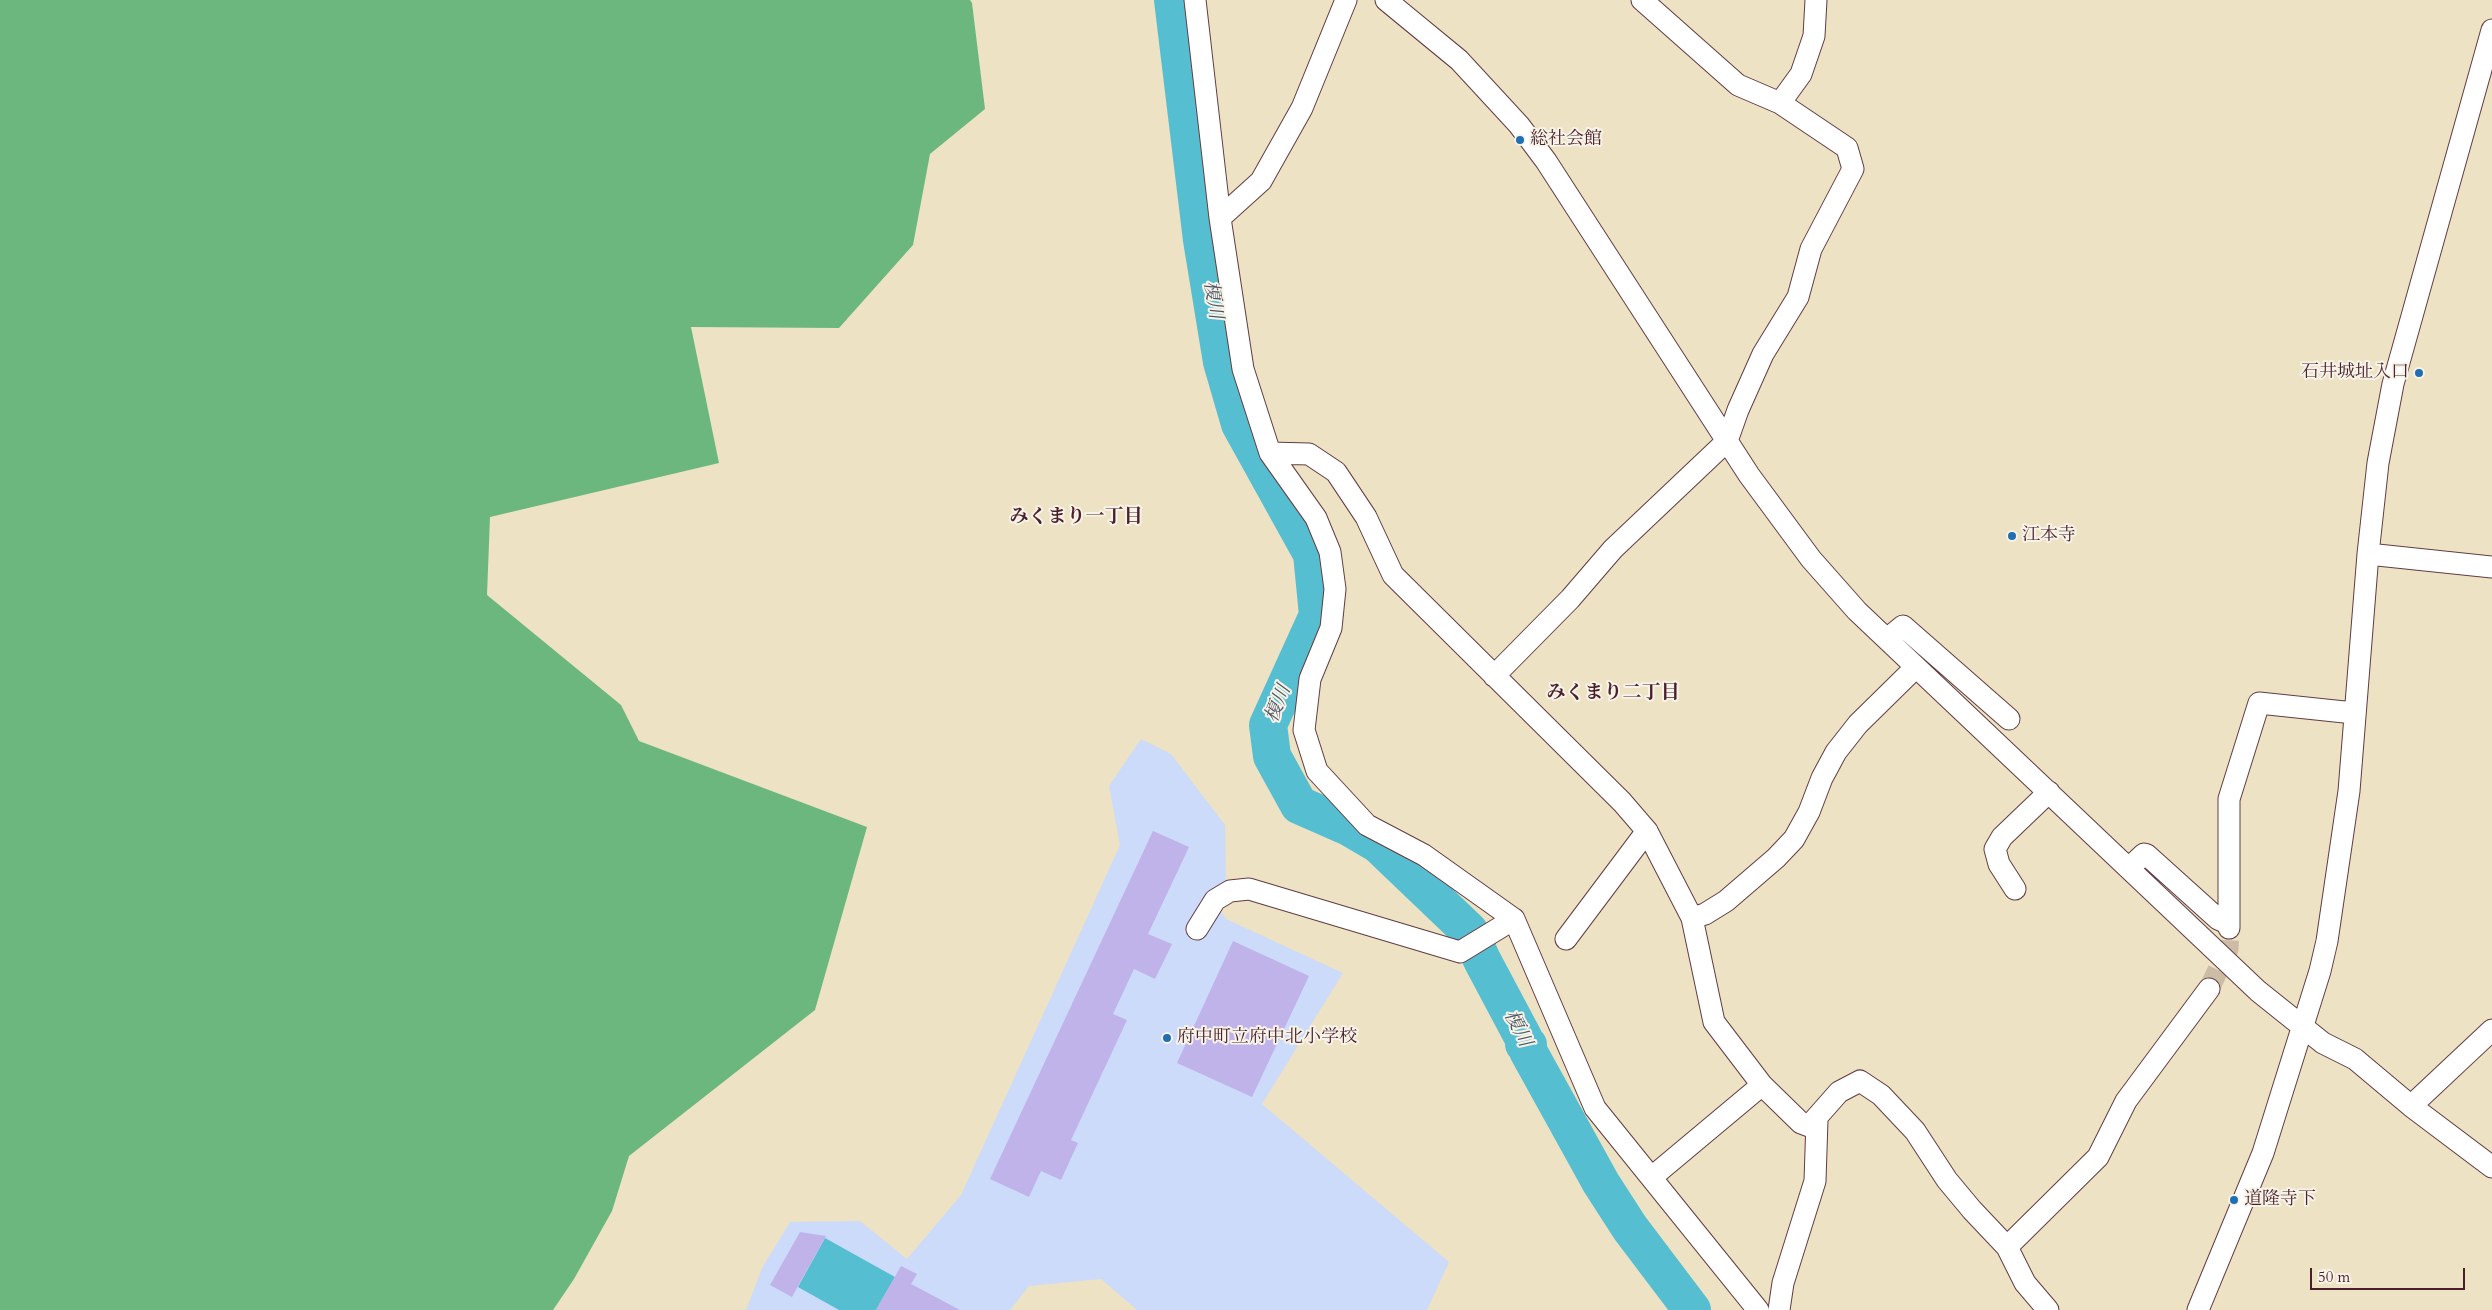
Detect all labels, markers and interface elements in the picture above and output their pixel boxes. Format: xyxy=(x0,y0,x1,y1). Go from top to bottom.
place label: 総社会館 xyxy=(1530,129,1602,151)
marker: 総社会館 xyxy=(1514,134,1526,146)
water label: 榎川 xyxy=(1198,279,1226,321)
place label: 石井城址入口 xyxy=(2301,362,2409,384)
marker: 石井城址入口 xyxy=(2413,367,2425,379)
district label: みくまり一丁目 xyxy=(1010,507,1142,529)
place label: 江本寺 xyxy=(2022,525,2076,547)
marker: 江本寺 xyxy=(2006,530,2018,542)
water label: 榎川 xyxy=(1261,682,1297,726)
district label: みくまり二丁目 xyxy=(1547,683,1679,705)
water label: 榎川 xyxy=(1498,1007,1536,1051)
place label: 府中町立府中北小学校 xyxy=(1177,1027,1357,1049)
marker: 府中町立府中北小学校 xyxy=(1161,1032,1173,1044)
place label: 道隆寺下 xyxy=(2244,1189,2316,1211)
marker: 道隆寺下 xyxy=(2228,1194,2240,1206)
scale bar xyxy=(2312,1258,2467,1290)
text: 50 m xyxy=(2318,1267,2350,1287)

